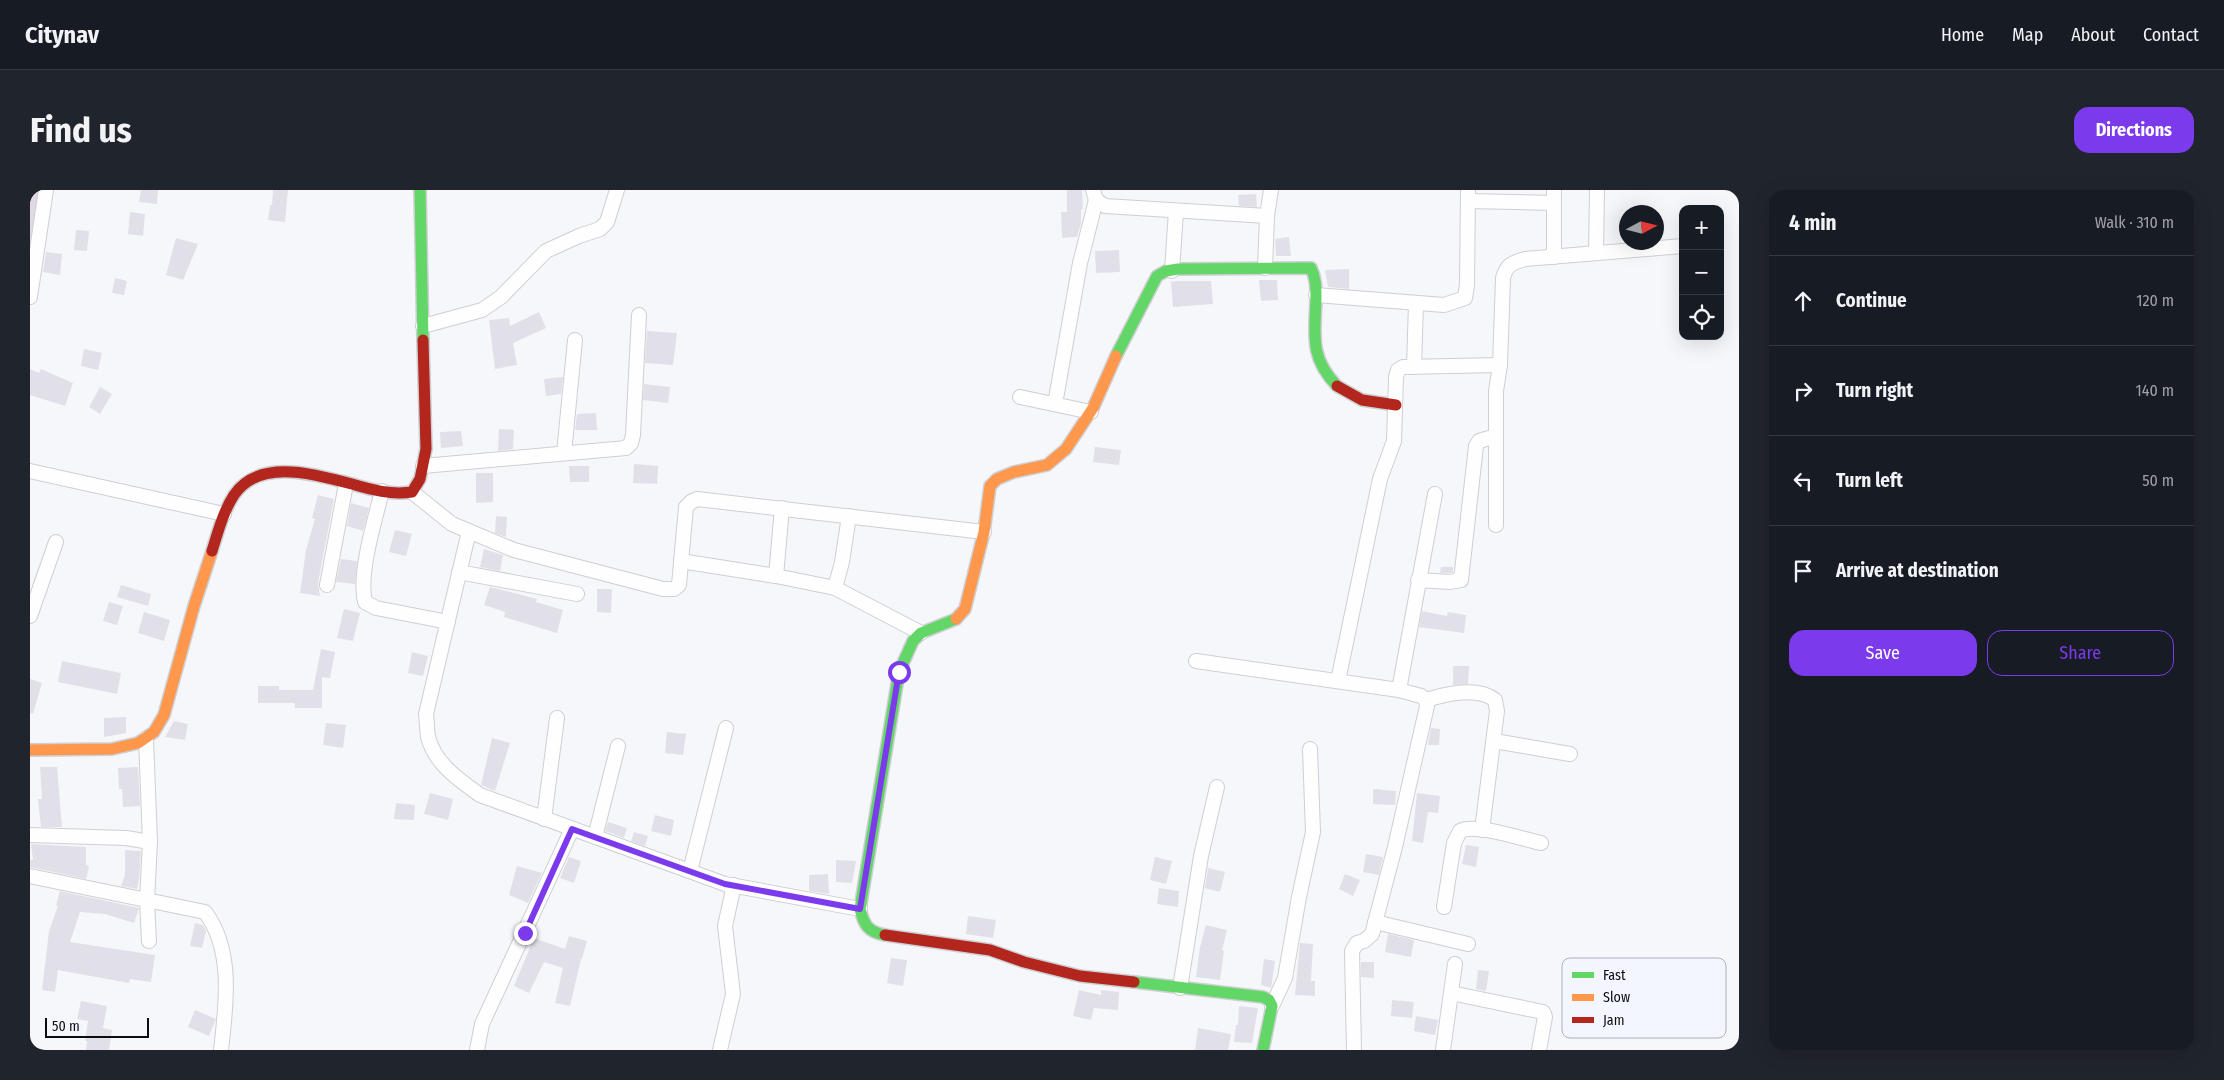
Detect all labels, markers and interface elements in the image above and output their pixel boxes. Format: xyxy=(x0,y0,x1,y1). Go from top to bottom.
text: Citynav xyxy=(25,21,99,49)
text: Home xyxy=(1941,24,1984,46)
text: Map xyxy=(2012,24,2043,46)
text: About xyxy=(2071,24,2115,46)
text: Contact xyxy=(2143,24,2199,46)
button: Directions xyxy=(2074,107,2194,153)
text: Find us xyxy=(30,109,132,151)
north arrow xyxy=(1619,205,1664,250)
map controls xyxy=(1679,205,1724,340)
button: + xyxy=(1679,205,1724,250)
text: 4 min xyxy=(1789,210,1837,236)
text: Walk · 310 m xyxy=(2095,213,2174,232)
button: − xyxy=(1679,250,1724,295)
icon: ahead xyxy=(1789,287,1817,315)
text: Continue xyxy=(1836,289,1907,312)
text: 120 m xyxy=(2136,291,2174,310)
button: locate xyxy=(1679,295,1724,340)
icon: right xyxy=(1789,377,1817,405)
text: Turn right xyxy=(1836,379,1913,402)
text: 140 m xyxy=(2136,381,2174,400)
icon: left xyxy=(1789,467,1817,495)
text: Turn left xyxy=(1836,469,1903,492)
text: 50 m xyxy=(2142,471,2174,490)
icon: arrive xyxy=(1789,557,1817,585)
text: Arrive at destination xyxy=(1836,559,1999,582)
button: Save xyxy=(1789,630,1977,676)
button: Share xyxy=(1987,630,2174,676)
route start xyxy=(888,661,911,684)
route end xyxy=(514,922,537,945)
legend xyxy=(1562,958,1726,1038)
text: Fast xyxy=(1603,967,1626,984)
text: Slow xyxy=(1603,989,1630,1006)
text: Jam xyxy=(1603,1012,1624,1029)
scale bar xyxy=(45,1015,149,1038)
text: 50 m xyxy=(52,1018,80,1035)

